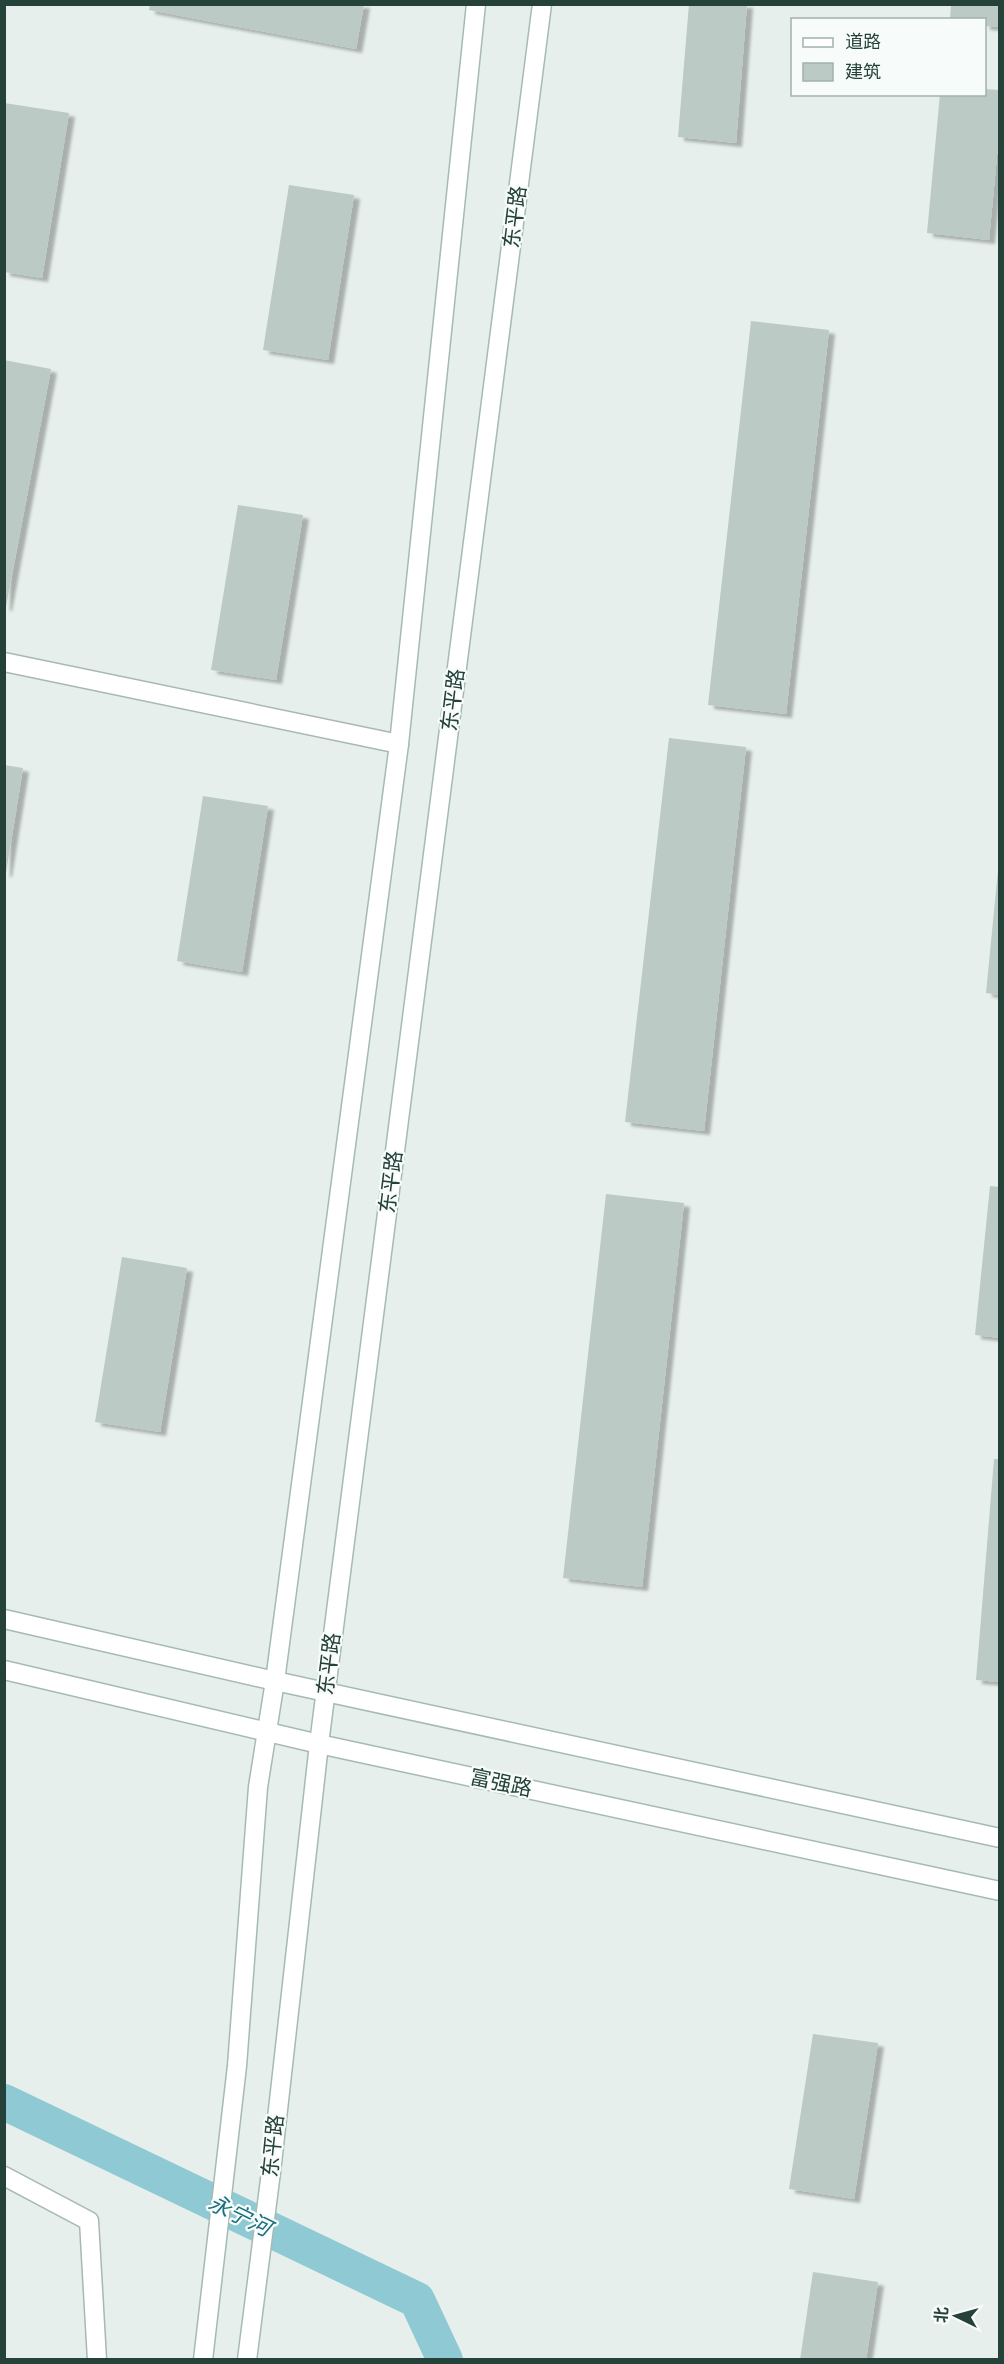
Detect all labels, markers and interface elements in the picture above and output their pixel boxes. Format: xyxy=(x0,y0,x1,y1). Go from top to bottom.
legend xyxy=(791,18,986,96)
text: 道路 xyxy=(845,30,881,53)
text: 建筑 xyxy=(845,60,881,83)
street label: 东平路 xyxy=(497,184,531,250)
street label: 东平路 xyxy=(435,667,469,733)
street label: 东平路 xyxy=(373,1149,407,1215)
street label: 东平路 xyxy=(311,1631,345,1697)
street label: 富强路 xyxy=(468,1763,535,1801)
street label: 东平路 xyxy=(256,2113,288,2179)
water label: 永宁河 xyxy=(204,2188,279,2244)
north arrow xyxy=(926,2286,986,2346)
text: 北 xyxy=(930,2306,952,2324)

